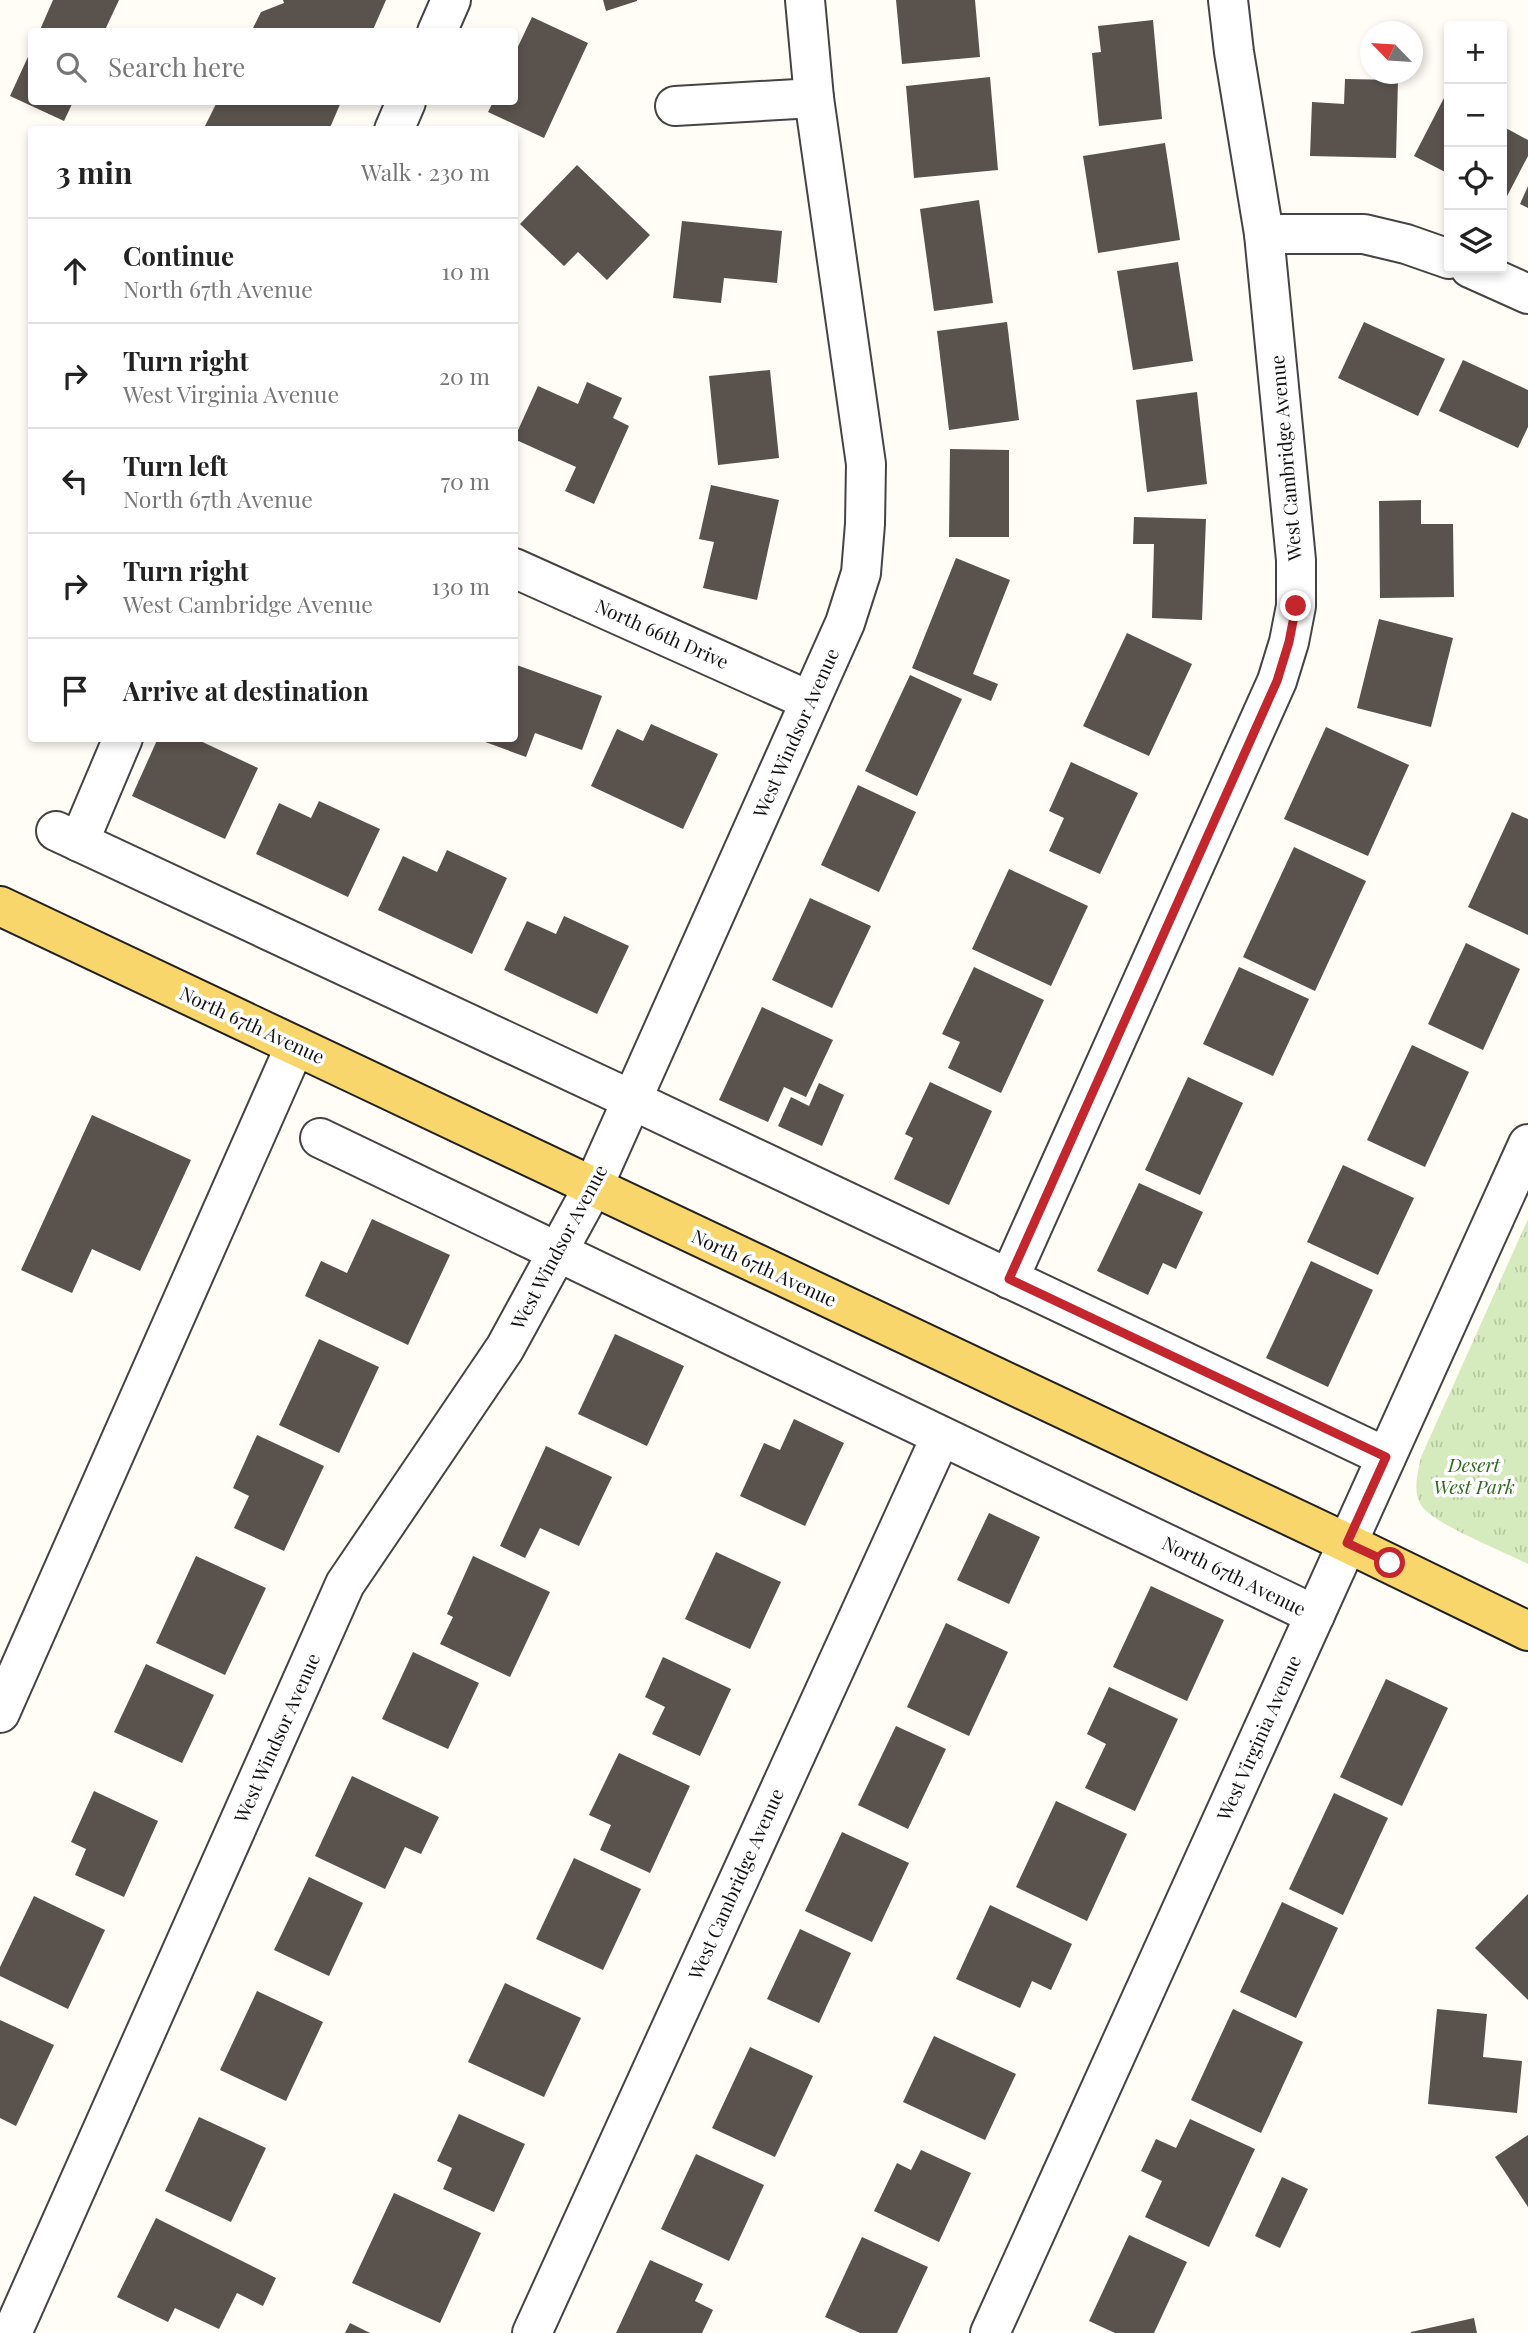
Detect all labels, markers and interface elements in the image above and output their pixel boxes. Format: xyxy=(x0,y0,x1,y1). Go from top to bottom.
north arrow xyxy=(1360,21,1423,84)
map controls xyxy=(1444,21,1507,273)
button: + xyxy=(1444,21,1507,84)
search box xyxy=(28,28,518,105)
icon: search xyxy=(52,48,90,86)
text: Search here xyxy=(108,49,245,84)
button: − xyxy=(1444,84,1507,147)
button: locate xyxy=(1444,147,1507,210)
text: 3 min xyxy=(56,152,132,192)
text: Walk · 230 m xyxy=(361,156,490,187)
button: layers xyxy=(1444,210,1507,273)
text: Continue xyxy=(123,238,234,273)
icon: ahead xyxy=(56,252,94,290)
text: 10 m xyxy=(442,255,490,286)
text: North 67th Avenue xyxy=(123,273,313,304)
text: Turn right xyxy=(123,343,249,378)
street label: West Cambridge Avenue xyxy=(1263,354,1307,563)
icon: right xyxy=(56,357,94,395)
text: 20 m xyxy=(439,360,490,391)
text: West Virginia Avenue xyxy=(123,378,339,409)
text: Turn left xyxy=(123,448,228,483)
icon: left xyxy=(56,462,94,500)
text: 70 m xyxy=(441,465,490,496)
text: North 67th Avenue xyxy=(123,483,313,514)
text: Turn right xyxy=(123,553,249,588)
icon: right xyxy=(56,567,94,605)
text: 130 m xyxy=(432,570,490,601)
text: West Cambridge Avenue xyxy=(123,588,373,619)
route end xyxy=(1280,590,1311,621)
street label: North 66th Drive xyxy=(592,592,733,674)
street label: West Windsor Avenue xyxy=(746,644,844,822)
icon: arrive xyxy=(56,672,94,710)
text: Arrive at destination xyxy=(123,673,369,708)
street label: North 67th Avenue xyxy=(176,979,329,1069)
street label: West Windsor Avenue xyxy=(503,1160,613,1334)
street label: North 67th Avenue xyxy=(688,1222,841,1312)
park label: Desert West Park xyxy=(1433,1451,1515,1499)
street label: North 67th Avenue xyxy=(1158,1529,1311,1621)
route start xyxy=(1374,1547,1405,1578)
street label: West Windsor Avenue xyxy=(227,1649,325,1827)
street label: West Virginia Avenue xyxy=(1210,1651,1306,1825)
street label: West Cambridge Avenue xyxy=(681,1784,789,1984)

